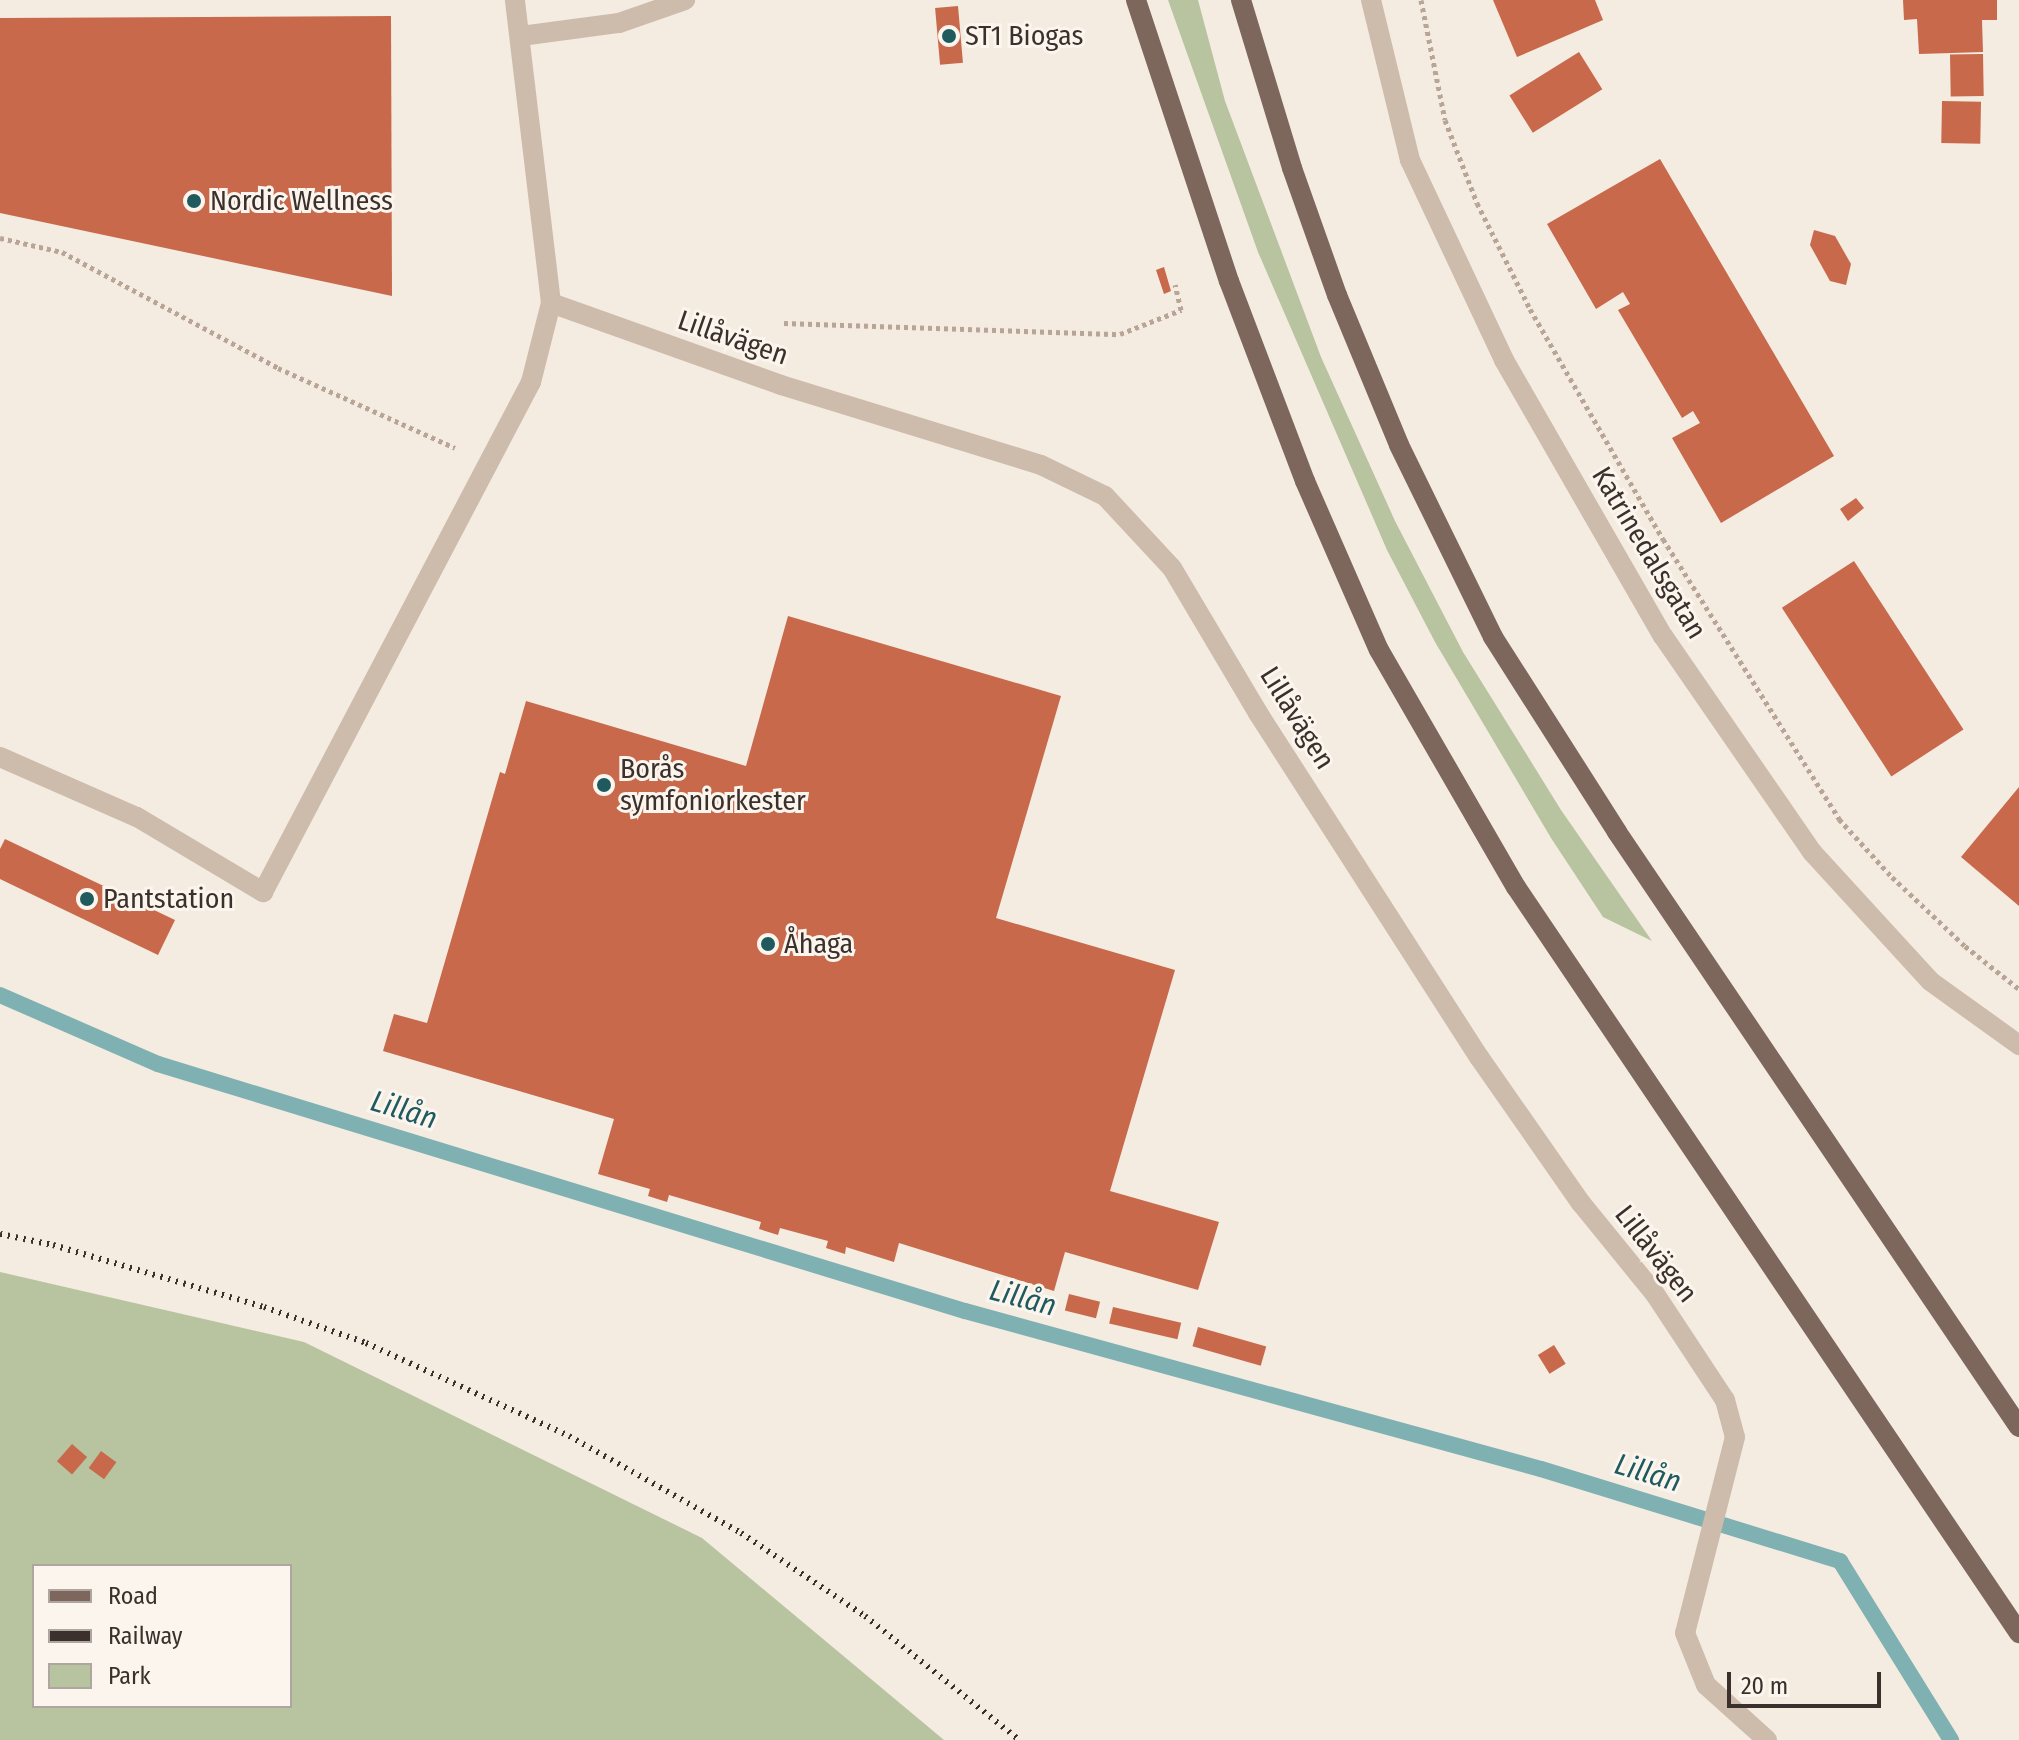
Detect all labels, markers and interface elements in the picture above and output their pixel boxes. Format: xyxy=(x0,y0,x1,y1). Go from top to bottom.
place label: ST1 Biogas xyxy=(965,19,1083,53)
marker: ST1 Biogas xyxy=(940,27,958,45)
place label: Nordic Wellness xyxy=(210,184,393,218)
marker: Nordic Wellness xyxy=(185,192,203,210)
street label: Lillåvägen xyxy=(674,304,792,372)
street label: Katrinedalsgatan xyxy=(1585,461,1713,645)
street label: Lillåvägen xyxy=(1252,661,1342,775)
place label: Borås symfoniorkester xyxy=(620,752,806,818)
marker: Borås symfoniorkester xyxy=(595,776,613,794)
place label: Pantstation xyxy=(103,882,234,916)
marker: Pantstation xyxy=(78,890,96,908)
place label: Åhaga xyxy=(784,927,853,961)
marker: Åhaga xyxy=(759,935,777,953)
water label: Lillån xyxy=(366,1083,442,1137)
street label: Lillåvägen xyxy=(1608,1199,1704,1309)
water label: Lillån xyxy=(986,1272,1060,1324)
water label: Lillån xyxy=(1610,1446,1686,1500)
legend xyxy=(32,1564,292,1708)
text: Road xyxy=(108,1582,158,1610)
text: Railway xyxy=(108,1622,183,1650)
scale bar xyxy=(1731,1656,1885,1706)
text: Park xyxy=(108,1662,151,1690)
text: 20 m xyxy=(1741,1672,1788,1700)

